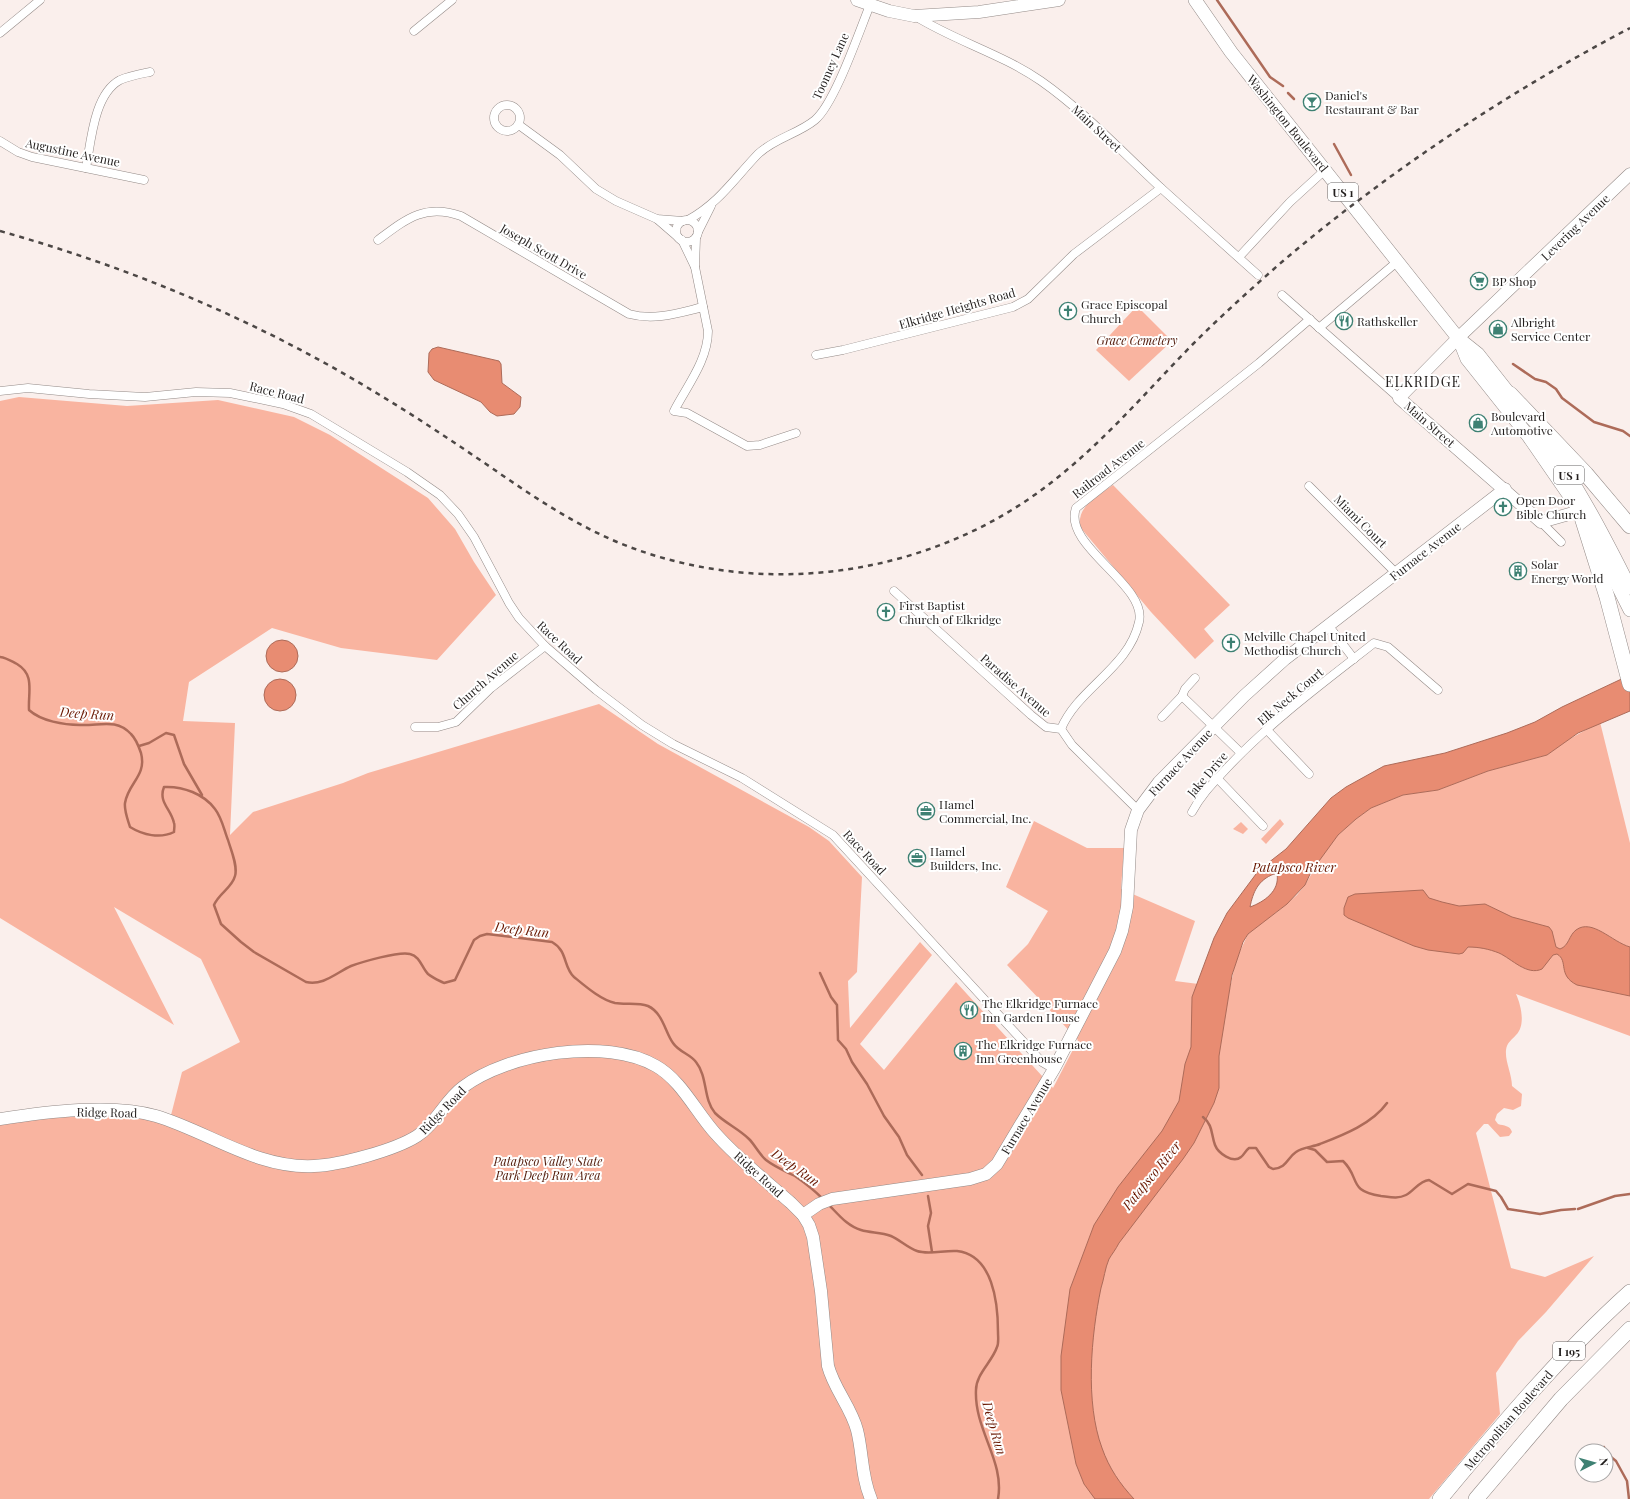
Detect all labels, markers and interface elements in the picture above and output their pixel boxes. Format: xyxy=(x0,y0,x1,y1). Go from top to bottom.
street label: Toomey Lane xyxy=(808,30,852,102)
street label: Washington Boulevard xyxy=(1243,70,1332,175)
place label: Daniel's Restaurant & Bar xyxy=(1325,87,1419,117)
bar icon: Daniel's Restaurant & Bar xyxy=(1302,92,1322,112)
street label: Main Street xyxy=(1069,101,1126,156)
street label: Augustine Avenue xyxy=(23,134,122,170)
road number: US 1 xyxy=(1328,183,1358,201)
street label: Levering Avenue xyxy=(1537,190,1613,264)
street label: Joseph Scott Drive xyxy=(497,219,590,282)
supermarket icon: BP Shop xyxy=(1469,271,1489,291)
place label: BP Shop xyxy=(1492,273,1536,289)
street label: Elkridge Heights Road xyxy=(897,284,1017,332)
place label: Grace Episcopal Church xyxy=(1081,296,1168,326)
church icon: Grace Episcopal Church xyxy=(1058,301,1078,321)
restaurant icon: Rathskeller xyxy=(1334,311,1354,331)
place label: Rathskeller xyxy=(1357,313,1419,329)
place label: Albright Service Center xyxy=(1510,314,1591,344)
shop icon: Albright Service Center xyxy=(1488,319,1508,339)
park label: Grace Cemetery xyxy=(1096,332,1178,348)
district label: ELKRIDGE xyxy=(1385,372,1461,391)
street label: Race Road xyxy=(248,377,306,407)
street label: Main Street xyxy=(1401,398,1459,451)
place label: Boulevard Automotive xyxy=(1490,408,1553,438)
shop icon: Boulevard Automotive xyxy=(1468,413,1488,433)
street label: Railroad Avenue xyxy=(1069,435,1147,501)
road number: US 1 xyxy=(1554,466,1584,484)
street label: Miami Court xyxy=(1331,491,1391,551)
place label: Open Door Bible Church xyxy=(1516,492,1586,522)
church icon: Open Door Bible Church xyxy=(1493,497,1513,517)
street label: Furnace Avenue xyxy=(1386,518,1464,584)
place label: Solar Energy World xyxy=(1531,556,1603,586)
building icon: Solar Energy World xyxy=(1508,561,1528,581)
place label: First Baptist Church of Elkridge xyxy=(899,597,1001,627)
church icon: First Baptist Church of Elkridge xyxy=(876,602,896,622)
street label: Race Road xyxy=(534,617,586,667)
place label: Melville Chapel United Methodist Church xyxy=(1244,628,1366,658)
church icon: Melville Chapel United Methodist Church xyxy=(1221,633,1241,653)
street label: Church Avenue xyxy=(449,647,521,713)
street label: Paradise Avenue xyxy=(977,650,1055,720)
street label: Elk Neck Court xyxy=(1254,663,1327,728)
water label: Deep Run xyxy=(58,703,115,723)
street label: Furnace Avenue xyxy=(1145,725,1215,799)
street label: Jake Drive xyxy=(1183,748,1231,801)
place label: Hamel Commercial, Inc. xyxy=(939,796,1031,826)
office icon: Hamel Commercial, Inc. xyxy=(916,801,936,821)
street label: Race Road xyxy=(840,826,890,878)
place label: Hamel Builders, Inc. xyxy=(930,843,1001,873)
office icon: Hamel Builders, Inc. xyxy=(907,848,927,868)
water label: Patapsco River xyxy=(1251,858,1336,875)
water label: Deep Run xyxy=(493,917,550,941)
place label: The Elkridge Furnace Inn Garden House xyxy=(982,995,1098,1025)
restaurant icon: The Elkridge Furnace Inn Garden House xyxy=(959,1000,979,1020)
place label: The Elkridge Furnace Inn Greenhouse xyxy=(976,1036,1092,1066)
building icon: The Elkridge Furnace Inn Greenhouse xyxy=(953,1041,973,1061)
street label: Furnace Avenue xyxy=(997,1075,1055,1157)
street label: Ridge Road xyxy=(415,1083,469,1137)
street label: Ridge Road xyxy=(76,1103,138,1121)
water label: Patapsco River xyxy=(1118,1137,1184,1214)
water label: Deep Run xyxy=(768,1144,823,1190)
street label: Ridge Road xyxy=(731,1148,787,1200)
park label: Patapsco Valley State Park Deep Run Area xyxy=(493,1153,602,1183)
road number: I 195 xyxy=(1553,1342,1585,1360)
street label: Metropolitan Boulevard xyxy=(1460,1367,1556,1473)
water label: Deep Run xyxy=(979,1398,1011,1457)
north arrow xyxy=(1574,1443,1614,1483)
text: N xyxy=(1597,1457,1612,1467)

